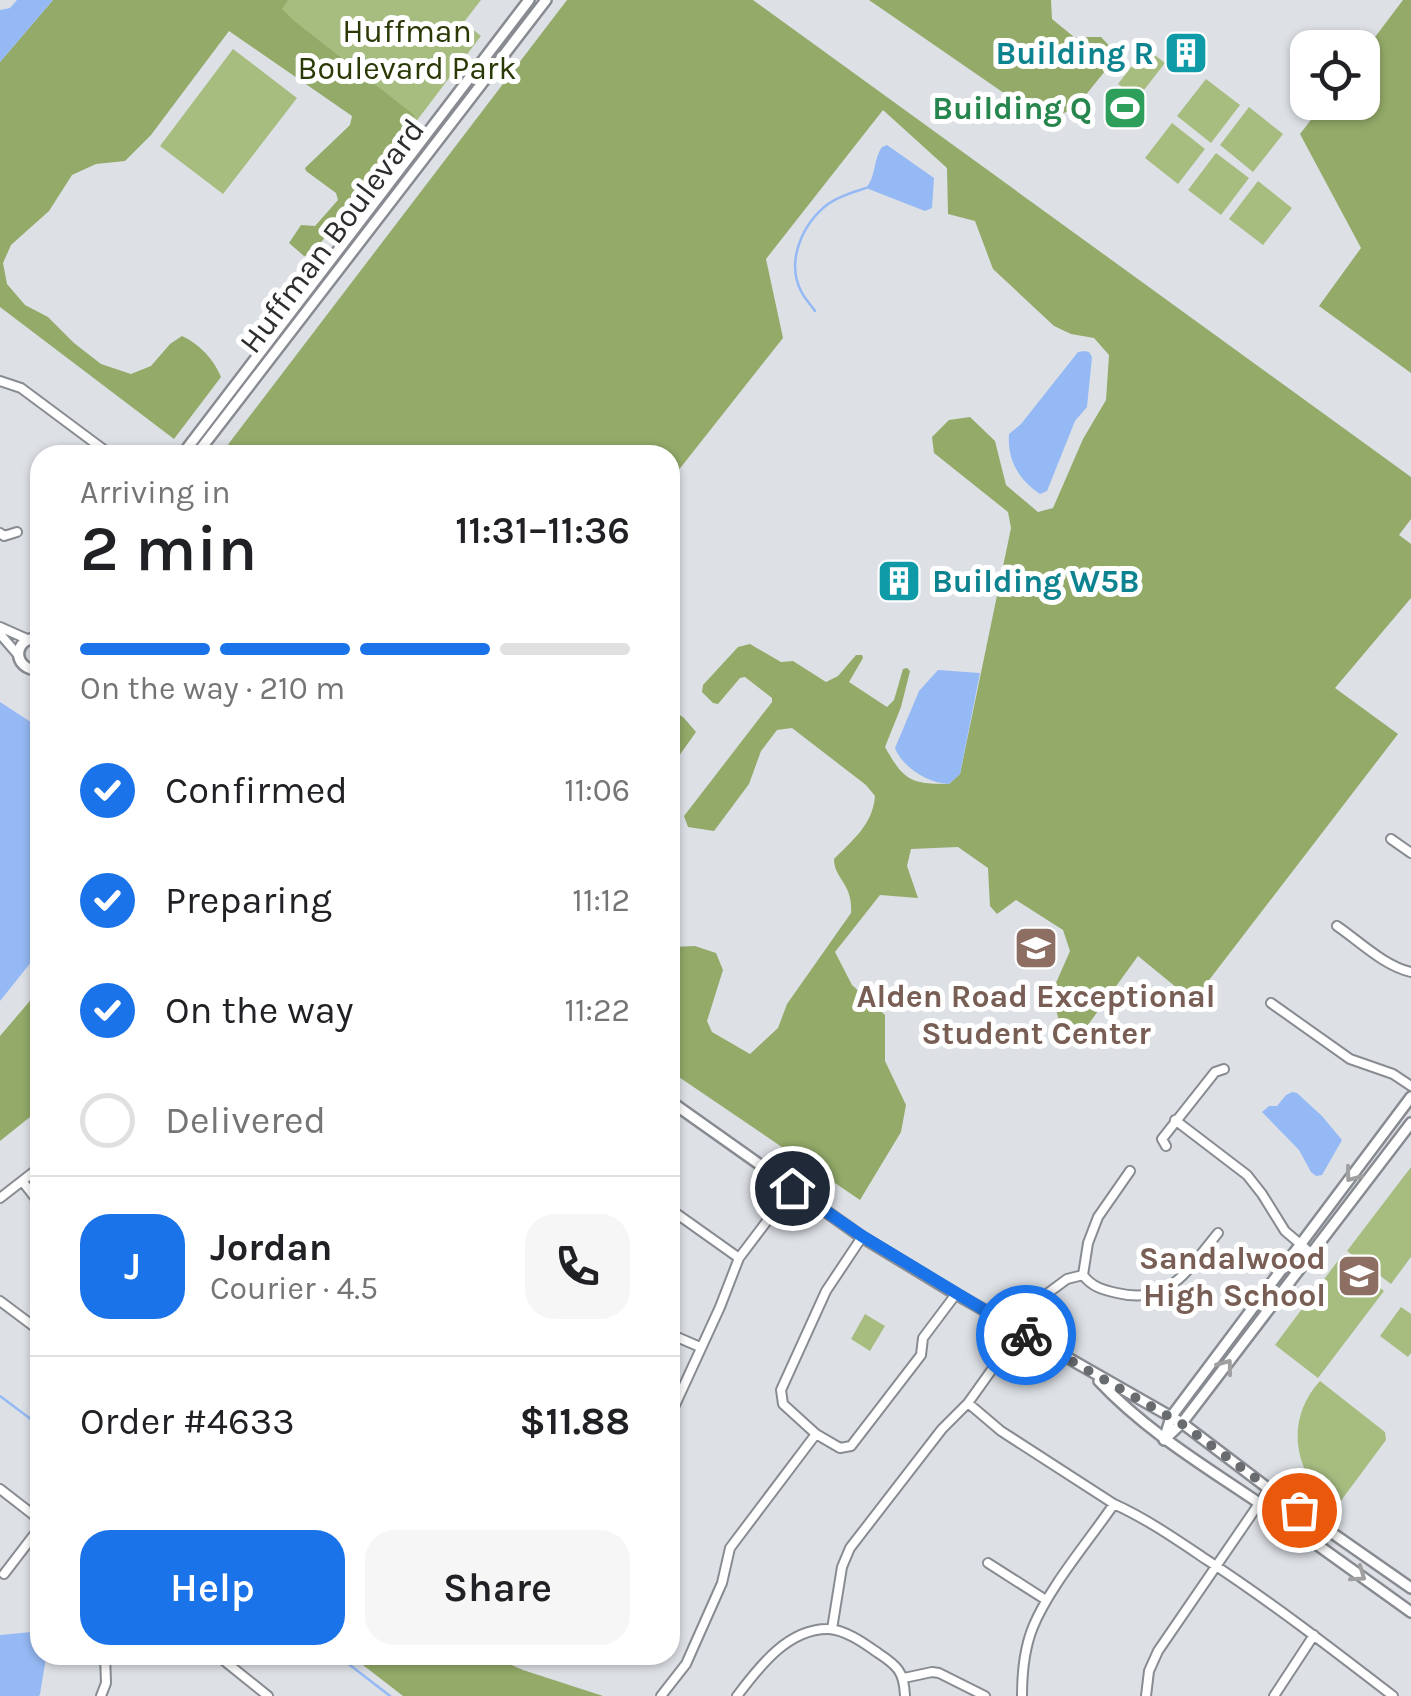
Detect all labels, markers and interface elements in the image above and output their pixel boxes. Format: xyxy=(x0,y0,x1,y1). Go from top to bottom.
park label: Huffman Boulevard Park xyxy=(298,13,516,87)
building icon: Building R xyxy=(1163,30,1209,76)
map controls xyxy=(1290,30,1380,120)
button: locate xyxy=(1290,30,1380,120)
place label: Building R xyxy=(996,35,1154,72)
sports icon: Building Q xyxy=(1102,85,1148,131)
place label: Building Q xyxy=(932,90,1092,127)
street label: Huffman Boulevard xyxy=(232,112,432,360)
text: Arriving in xyxy=(80,474,231,511)
text: 11:31–11:36 xyxy=(455,508,630,553)
text: 2 min xyxy=(80,510,257,586)
building icon: Building W5B xyxy=(876,558,922,604)
place label: Building W5B xyxy=(932,563,1140,600)
text: On the way · 210 m xyxy=(80,670,345,707)
icon: check xyxy=(80,763,135,818)
text: Confirmed xyxy=(165,768,348,813)
text: 11:06 xyxy=(564,772,630,809)
icon: check xyxy=(80,873,135,928)
text: Preparing xyxy=(165,878,332,923)
text: 11:12 xyxy=(572,882,630,919)
school or university icon: Alden Road Exceptional Student Center xyxy=(1013,925,1059,971)
place label: Alden Road Exceptional Student Center xyxy=(856,978,1216,1052)
icon: check xyxy=(80,983,135,1038)
text: On the way xyxy=(165,988,353,1033)
text: 11:22 xyxy=(564,992,630,1029)
text: Delivered xyxy=(165,1098,326,1143)
pin xyxy=(750,1146,835,1231)
icon: home xyxy=(765,1161,820,1216)
one-way arrow xyxy=(1347,1164,1364,1182)
button: phone xyxy=(525,1214,630,1319)
text: Jordan xyxy=(210,1225,333,1270)
place label: Sandalwood High School xyxy=(1139,1240,1326,1314)
text: J xyxy=(124,1244,141,1289)
school or university icon: Sandalwood High School xyxy=(1336,1253,1382,1299)
text: Courier · 4.5 xyxy=(210,1270,378,1307)
courier xyxy=(976,1285,1076,1385)
icon: bike xyxy=(999,1308,1054,1363)
one-way arrow xyxy=(1215,1359,1232,1377)
text: Order #4633 xyxy=(80,1399,295,1444)
text: $11.88 xyxy=(519,1399,630,1444)
pin xyxy=(1257,1468,1342,1553)
icon: bag xyxy=(1272,1483,1327,1538)
button: Help xyxy=(80,1530,345,1645)
button: Share xyxy=(365,1530,630,1645)
one-way arrow xyxy=(1348,1563,1366,1581)

